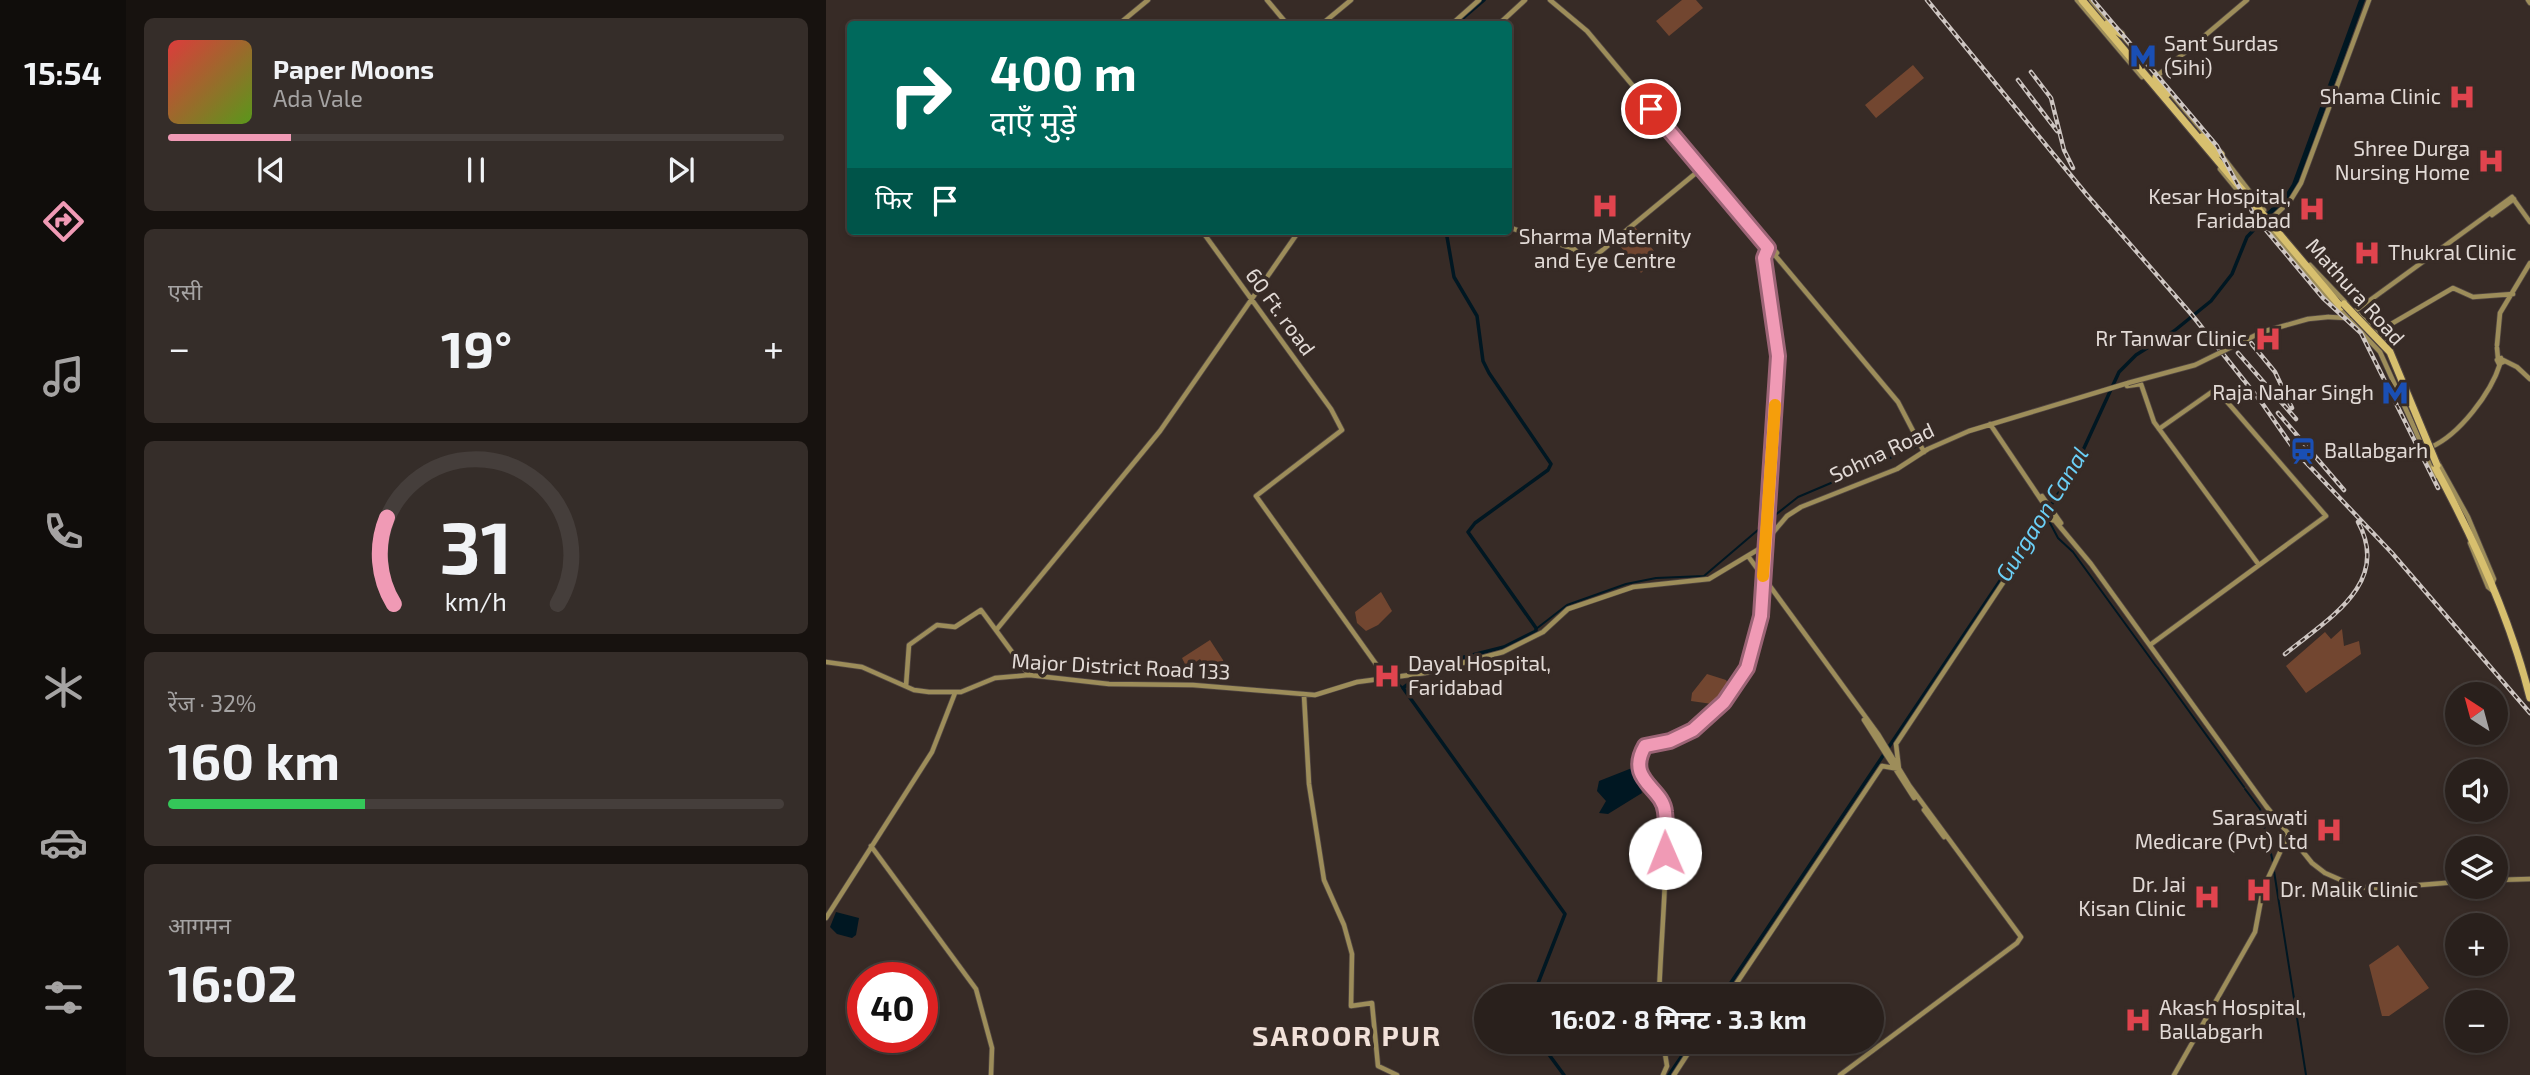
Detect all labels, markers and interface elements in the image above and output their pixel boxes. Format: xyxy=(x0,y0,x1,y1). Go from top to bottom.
place label: Sant Surdas (Sihi) xyxy=(2164,30,2278,79)
metro station icon: Sant Surdas (Sihi) xyxy=(2128,41,2158,71)
text: 400 m xyxy=(990,42,1137,101)
icon: right xyxy=(875,49,966,140)
text: 15:54 xyxy=(24,53,102,91)
text: Paper Moons xyxy=(273,53,434,84)
pin xyxy=(1621,79,1681,139)
hospital icon: Shama Clinic xyxy=(2447,82,2477,112)
place label: Shama Clinic xyxy=(2320,83,2441,108)
text: Ada Vale xyxy=(273,84,363,112)
icon: arrive xyxy=(1632,90,1670,128)
text: दाएँ मुड़ें xyxy=(990,102,1076,140)
place label: Shree Durga Nursing Home xyxy=(2335,135,2470,184)
hospital icon: Shree Durga Nursing Home xyxy=(2476,146,2506,176)
icon: previous xyxy=(252,151,290,189)
icon: pause xyxy=(457,151,495,189)
icon: next xyxy=(662,151,700,189)
icon: arrive xyxy=(926,182,964,220)
text: फिर xyxy=(875,183,912,214)
place label: Kesar Hospital, Faridabad xyxy=(2148,183,2291,232)
hospital icon: Sharma Maternity and Eye Centre xyxy=(1590,191,1620,221)
hospital icon: Kesar Hospital, Faridabad xyxy=(2297,194,2327,224)
icon: directions xyxy=(39,197,88,246)
place label: Sharma Maternity and Eye Centre xyxy=(1519,223,1691,272)
street label: Mathura Road xyxy=(2302,232,2411,350)
hospital icon: Thukral Clinic xyxy=(2352,238,2382,268)
place label: Thukral Clinic xyxy=(2388,239,2517,264)
street label: 60 Ft. road xyxy=(1241,263,1321,360)
text: एसी xyxy=(168,277,202,305)
text: 19° xyxy=(441,316,512,378)
text: − xyxy=(168,324,190,370)
text: + xyxy=(763,324,784,370)
hospital icon: Rr Tanwar Clinic xyxy=(2253,324,2283,354)
place label: Rr Tanwar Clinic xyxy=(2095,325,2247,350)
icon: music xyxy=(39,352,88,401)
metro station icon: Raja Nahar Singh xyxy=(2380,378,2410,408)
place label: Raja Nahar Singh xyxy=(2212,379,2374,405)
street label: Sohna Road xyxy=(1825,416,1938,487)
station icon: Ballabgarh xyxy=(2288,436,2318,466)
place label: Ballabgarh xyxy=(2324,437,2428,462)
water label: Gurgaon Canal xyxy=(1989,441,2094,586)
text: 31 xyxy=(440,501,512,589)
icon: phone xyxy=(39,507,88,556)
text: km/h xyxy=(445,585,507,615)
street label: Major District Road 133 xyxy=(1011,647,1231,685)
place label: Dayal Hospital, Faridabad xyxy=(1408,650,1551,699)
hospital icon: Dayal Hospital, Faridabad xyxy=(1372,661,1402,691)
icon: climate xyxy=(39,663,88,712)
north arrow xyxy=(2445,682,2508,746)
map controls xyxy=(2445,682,2508,1053)
text: रेंज · 32% xyxy=(168,689,256,717)
text: 160 km xyxy=(168,728,340,790)
button: sound xyxy=(2445,759,2508,822)
place label: Saraswati Medicare (Pvt) Ltd xyxy=(2135,804,2308,853)
hospital icon: Saraswati Medicare (Pvt) Ltd xyxy=(2314,815,2344,845)
position arrow xyxy=(1628,816,1702,890)
icon: car xyxy=(39,818,88,867)
button: layers xyxy=(2445,836,2508,899)
place label: Dr. Jai Kisan Clinic xyxy=(2078,871,2186,920)
hospital icon: Dr. Malik Clinic xyxy=(2244,875,2274,905)
place label: Dr. Malik Clinic xyxy=(2280,876,2418,901)
hospital icon: Dr. Jai Kisan Clinic xyxy=(2192,882,2222,912)
text: आगमन xyxy=(168,911,231,939)
button: + xyxy=(2445,913,2508,976)
text: 16:02 xyxy=(168,950,298,1012)
speed limit sign: 40 xyxy=(847,962,938,1053)
icon: filters xyxy=(39,973,88,1022)
button: − xyxy=(2445,990,2508,1053)
place label: Akash Hospital, Ballabgarh xyxy=(2159,994,2306,1043)
text: 16:02 · 8 मिनट · 3.3 km xyxy=(1551,1003,1807,1034)
hospital icon: Akash Hospital, Ballabgarh xyxy=(2123,1005,2153,1035)
district label: SAROOR PUR xyxy=(1252,1018,1442,1052)

